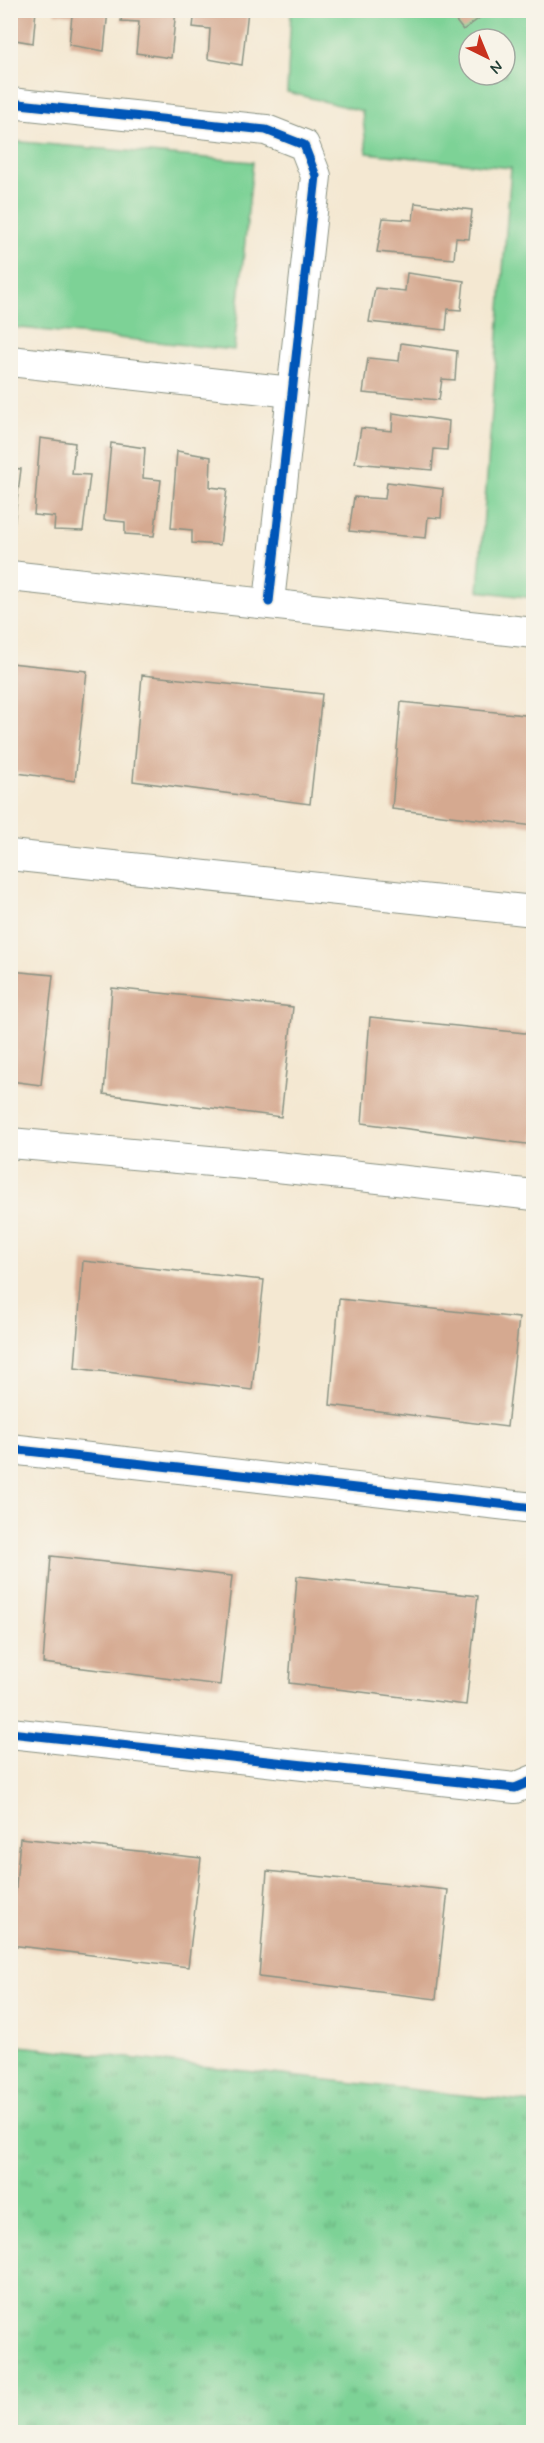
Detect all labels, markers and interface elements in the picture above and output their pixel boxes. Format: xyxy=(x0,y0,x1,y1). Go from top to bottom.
north arrow xyxy=(457,27,517,87)
text: N xyxy=(485,56,507,78)

